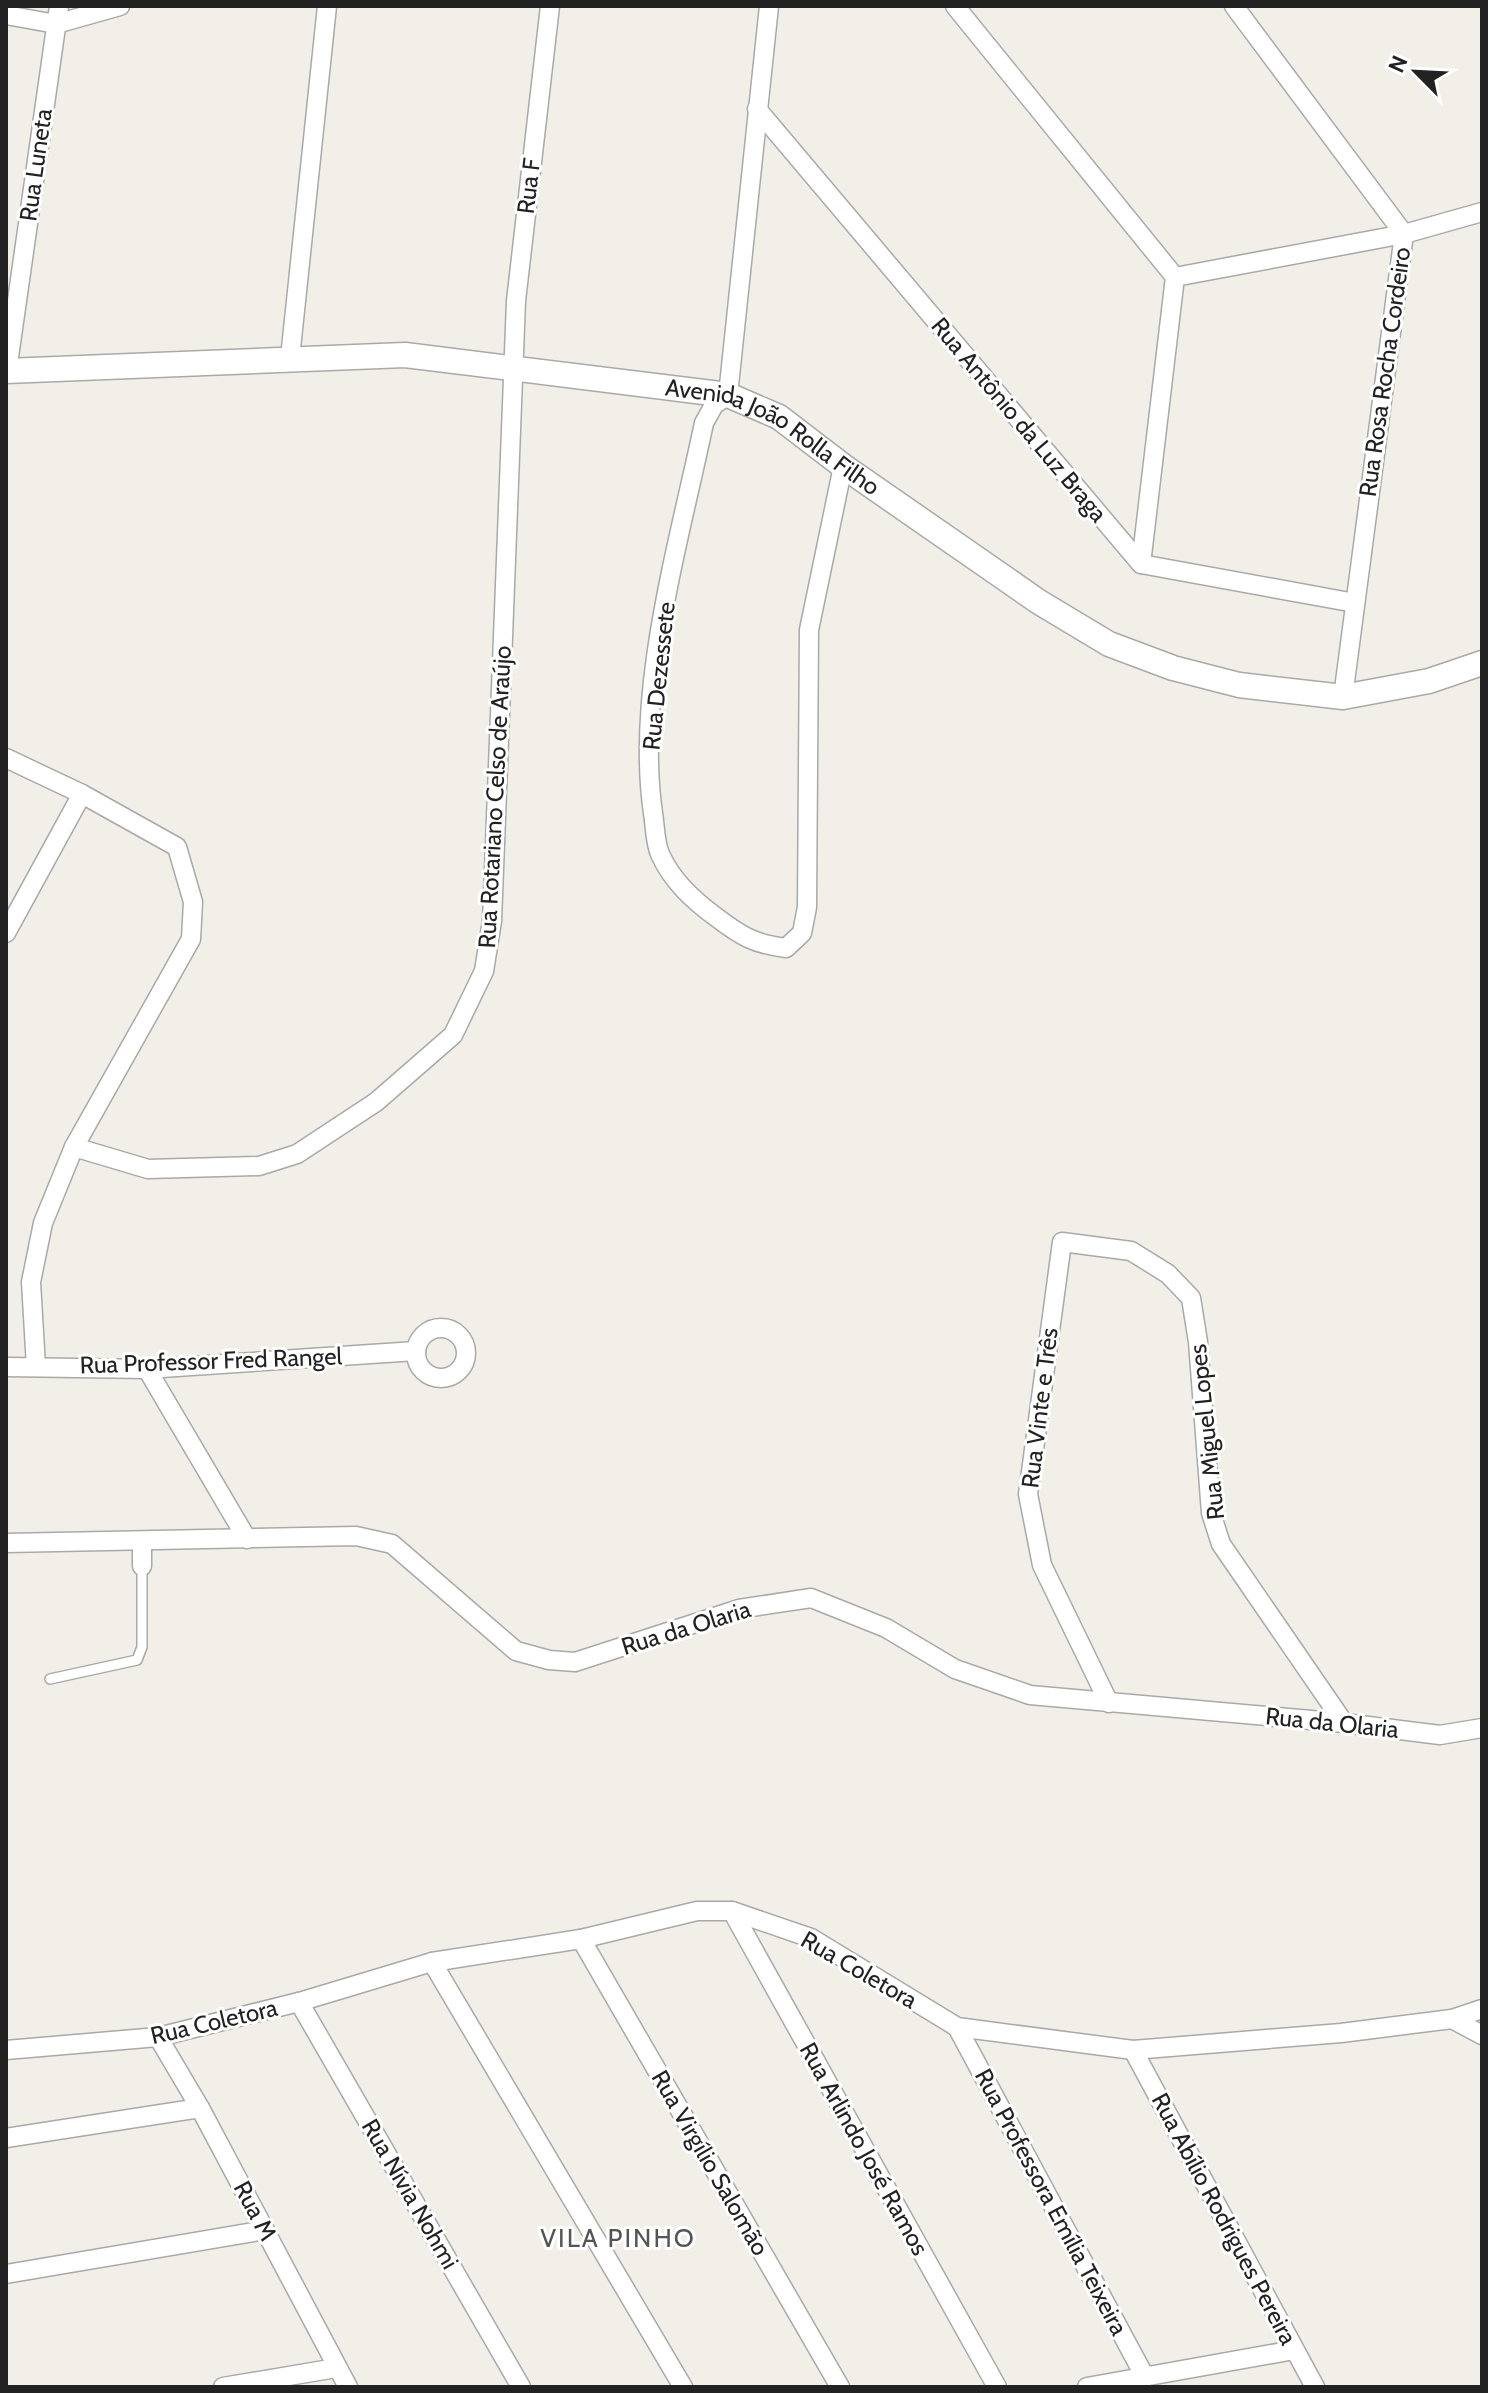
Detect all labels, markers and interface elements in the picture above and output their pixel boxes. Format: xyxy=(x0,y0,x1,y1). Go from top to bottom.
north arrow xyxy=(1376,32,1456,112)
text: N xyxy=(1383,51,1414,77)
street label: Rua Luneta xyxy=(13,106,58,223)
street label: Rua F xyxy=(511,156,546,216)
street label: Rua Rosa Rocha Cordeiro xyxy=(1353,245,1416,499)
street label: Rua Antônio da Luz Braga xyxy=(925,312,1114,528)
street label: Avenida João Rolla Filho xyxy=(664,372,886,501)
street label: Rua Dezessete xyxy=(636,600,681,752)
street label: Rua Rotariano Celso de Araújo xyxy=(472,645,517,949)
street label: Rua Vinte e Três xyxy=(1015,1326,1064,1490)
street label: Rua Professor Fred Rangel xyxy=(79,1341,343,1380)
street label: Rua Miguel Lopes xyxy=(1183,1343,1230,1521)
street label: Rua da Olaria xyxy=(618,1594,754,1661)
street label: Rua da Olaria xyxy=(1264,1701,1400,1744)
street label: Rua Coletora xyxy=(796,1925,923,2015)
street label: Rua Coletora xyxy=(148,1993,281,2050)
street label: Rua Arlindo José Ramos xyxy=(794,2037,935,2260)
street label: Rua Professora Emília Teixeira xyxy=(969,2064,1134,2340)
street label: Rua Virgílio Salomão xyxy=(646,2065,775,2260)
street label: Rua Abílio Rodrigues Pereira xyxy=(1146,2088,1303,2350)
street label: Rua Nívia Nohmi xyxy=(356,2114,465,2274)
street label: Rua M xyxy=(228,2176,283,2245)
district label: VILA PINHO xyxy=(540,2222,696,2254)

